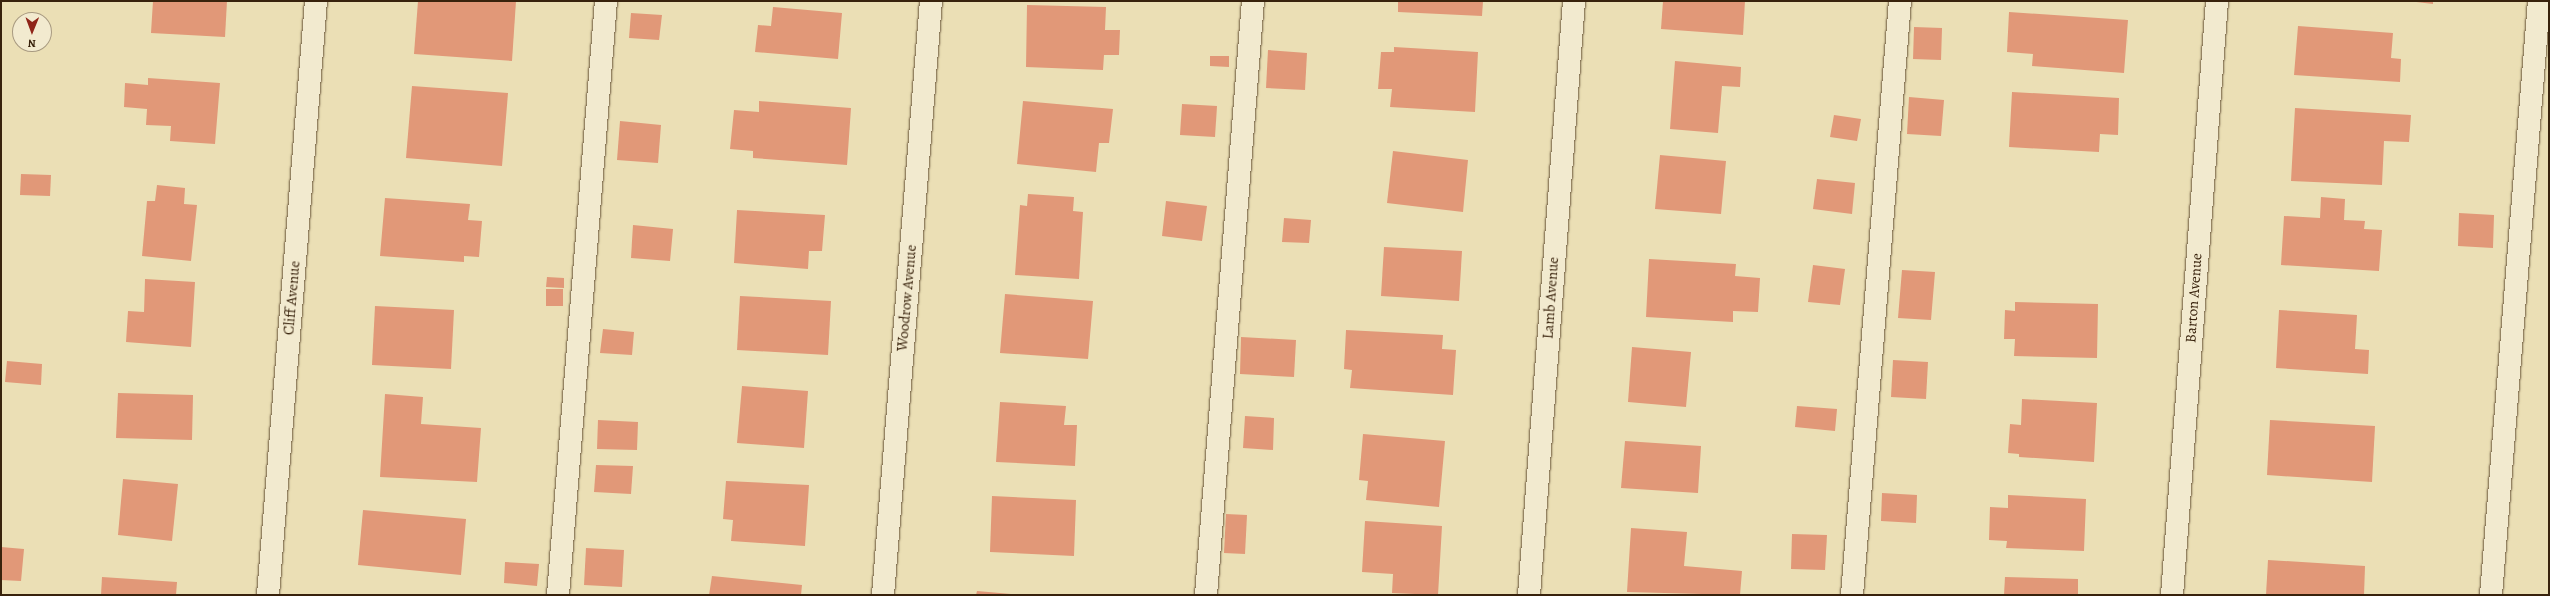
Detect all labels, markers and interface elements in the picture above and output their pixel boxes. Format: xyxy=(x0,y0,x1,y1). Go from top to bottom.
north arrow xyxy=(12,12,52,52)
text: N xyxy=(28,36,36,51)
street label: Woodrow Avenue xyxy=(893,244,921,352)
street label: Barton Avenue xyxy=(2182,252,2206,344)
street label: Lamb Avenue xyxy=(1539,256,1563,340)
street label: Cliff Avenue xyxy=(280,260,304,336)

